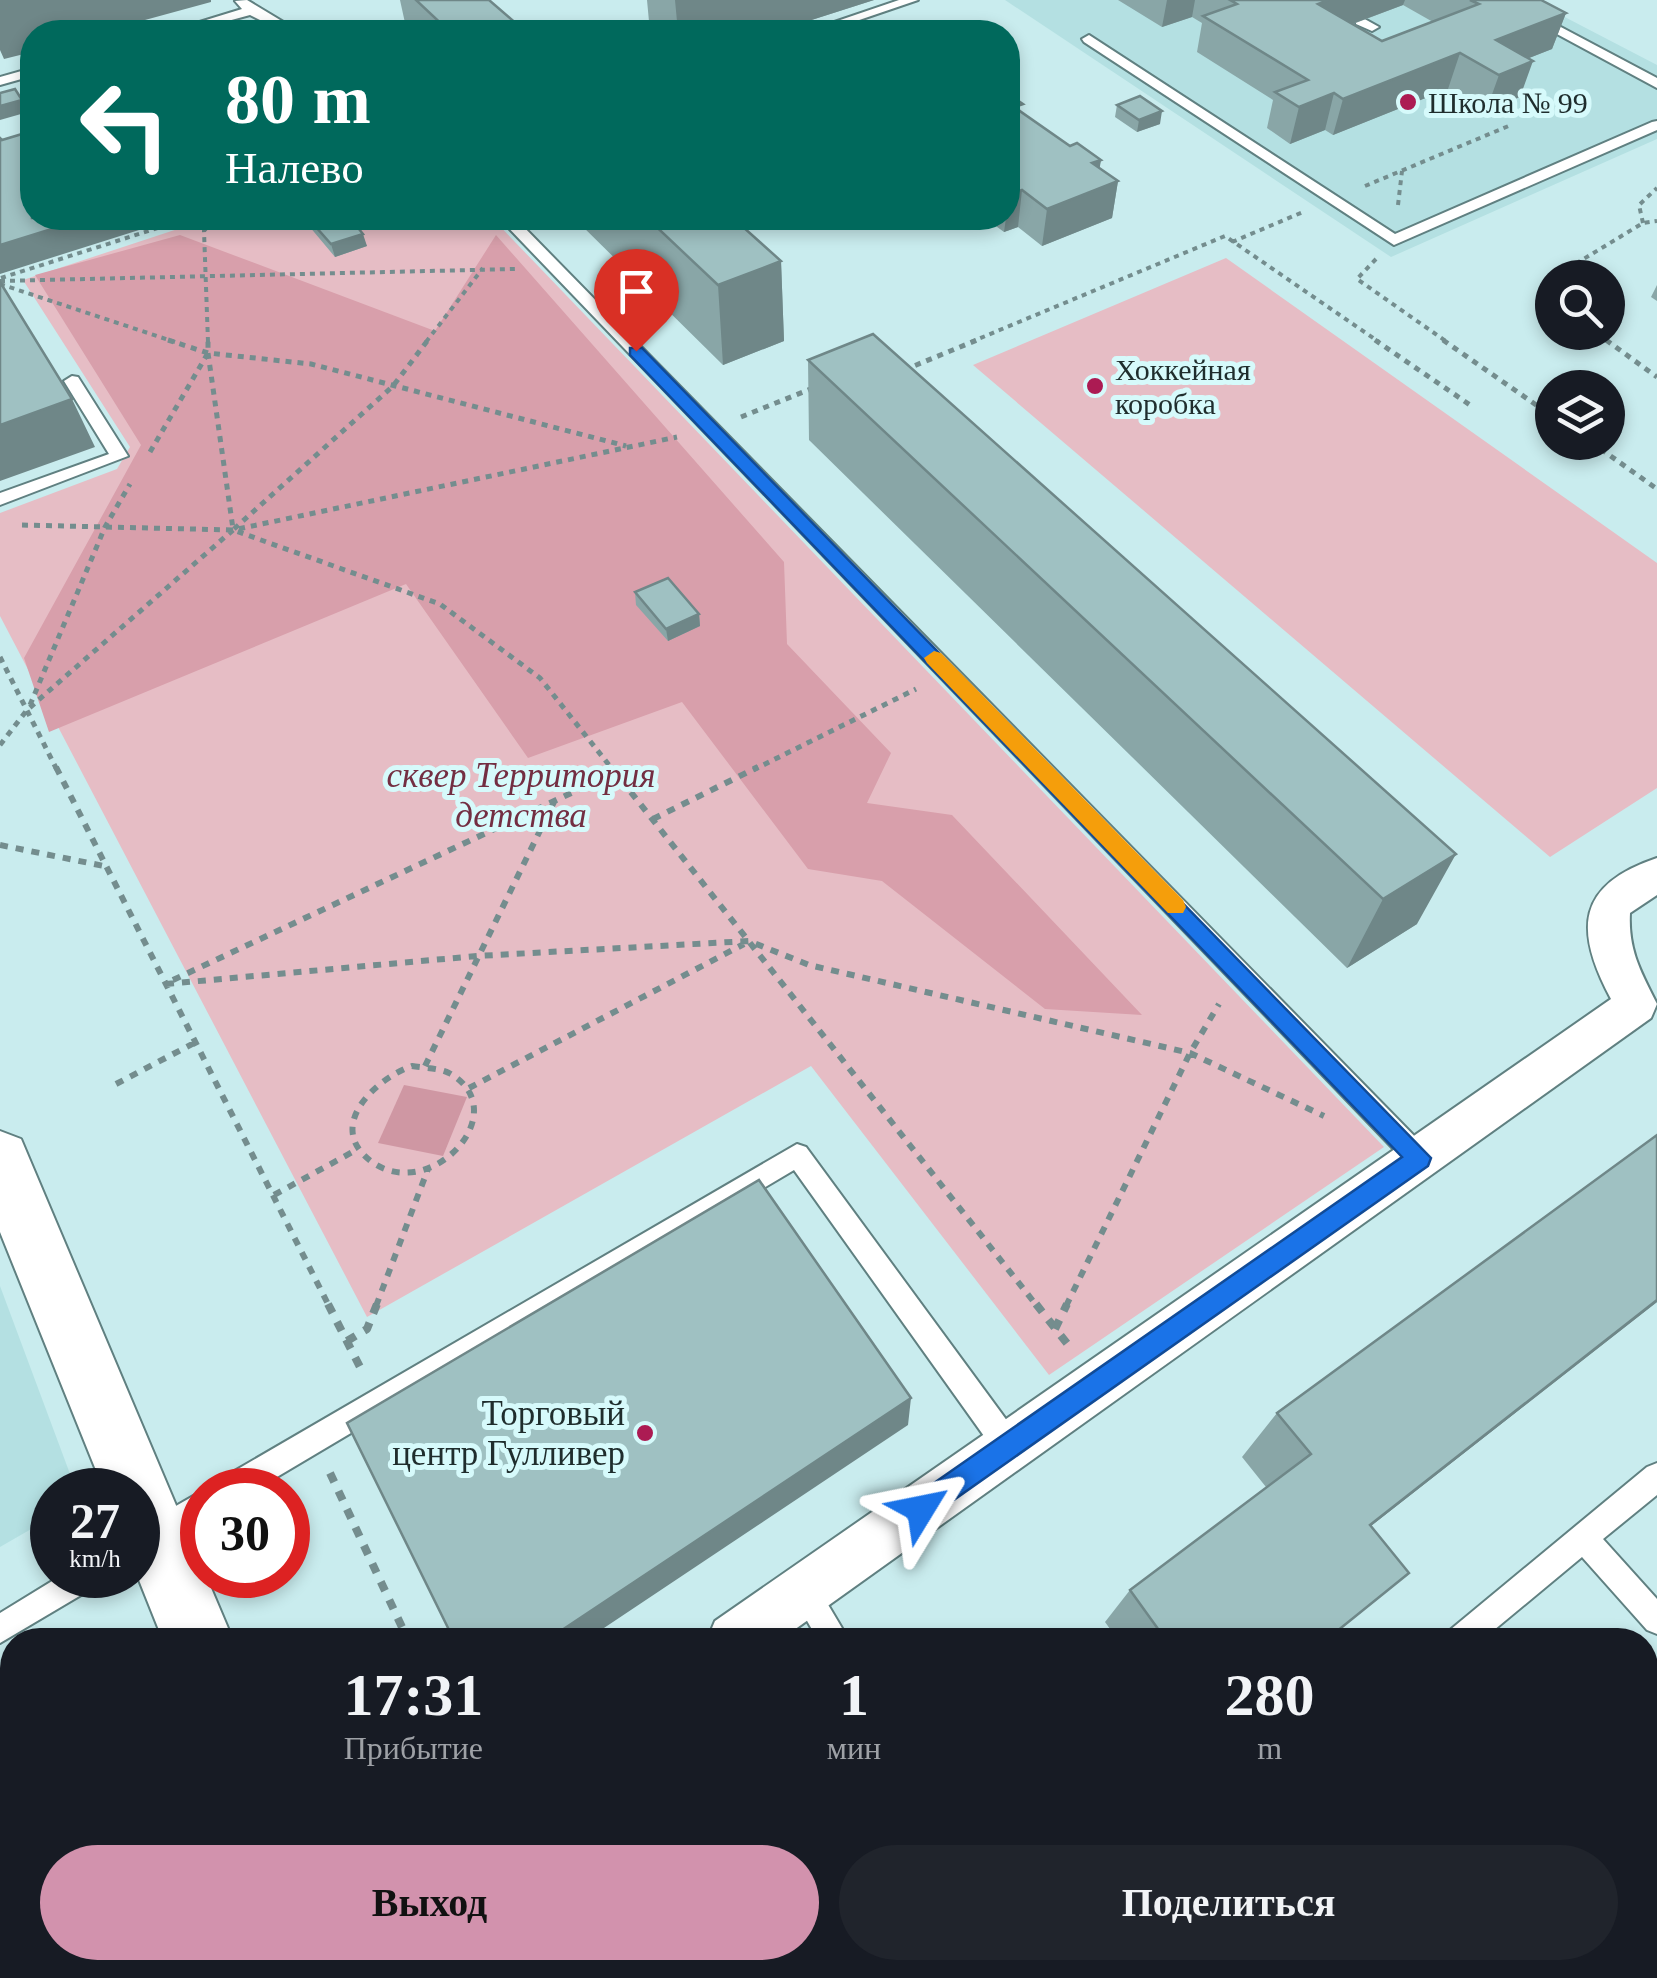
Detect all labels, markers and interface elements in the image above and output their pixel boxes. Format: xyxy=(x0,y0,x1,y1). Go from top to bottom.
icon: left xyxy=(60,60,190,190)
text: 80 m xyxy=(225,61,371,138)
place label: Школа № 99 xyxy=(1428,86,1588,119)
marker: Школа № 99 xyxy=(1397,91,1419,113)
text: Налево xyxy=(225,143,364,193)
pin xyxy=(594,249,679,352)
map controls xyxy=(1535,260,1625,460)
button: search xyxy=(1535,260,1625,350)
icon: arrive xyxy=(609,264,664,319)
place label: Хоккейная коробка xyxy=(1115,353,1251,420)
button: layers xyxy=(1535,370,1625,460)
marker: Хоккейная коробка xyxy=(1084,375,1106,397)
park label: сквер Территория детства xyxy=(386,756,656,835)
place label: Торговый центр Гулливер xyxy=(392,1394,625,1473)
marker: Торговый центр Гулливер xyxy=(634,1422,656,1444)
position arrow xyxy=(869,1457,973,1561)
speed limit sign: 30 xyxy=(180,1468,310,1598)
text: 27 xyxy=(70,1493,120,1549)
text: km/h xyxy=(69,1545,121,1572)
text: 17:31 xyxy=(343,1662,483,1728)
text: 1 xyxy=(839,1662,869,1728)
text: 280 xyxy=(1225,1662,1315,1728)
text: Прибытие xyxy=(344,1730,483,1766)
text: мин xyxy=(827,1730,881,1766)
text: m xyxy=(1257,1730,1282,1766)
button: Выход xyxy=(40,1845,819,1960)
button: Поделиться xyxy=(839,1845,1618,1960)

